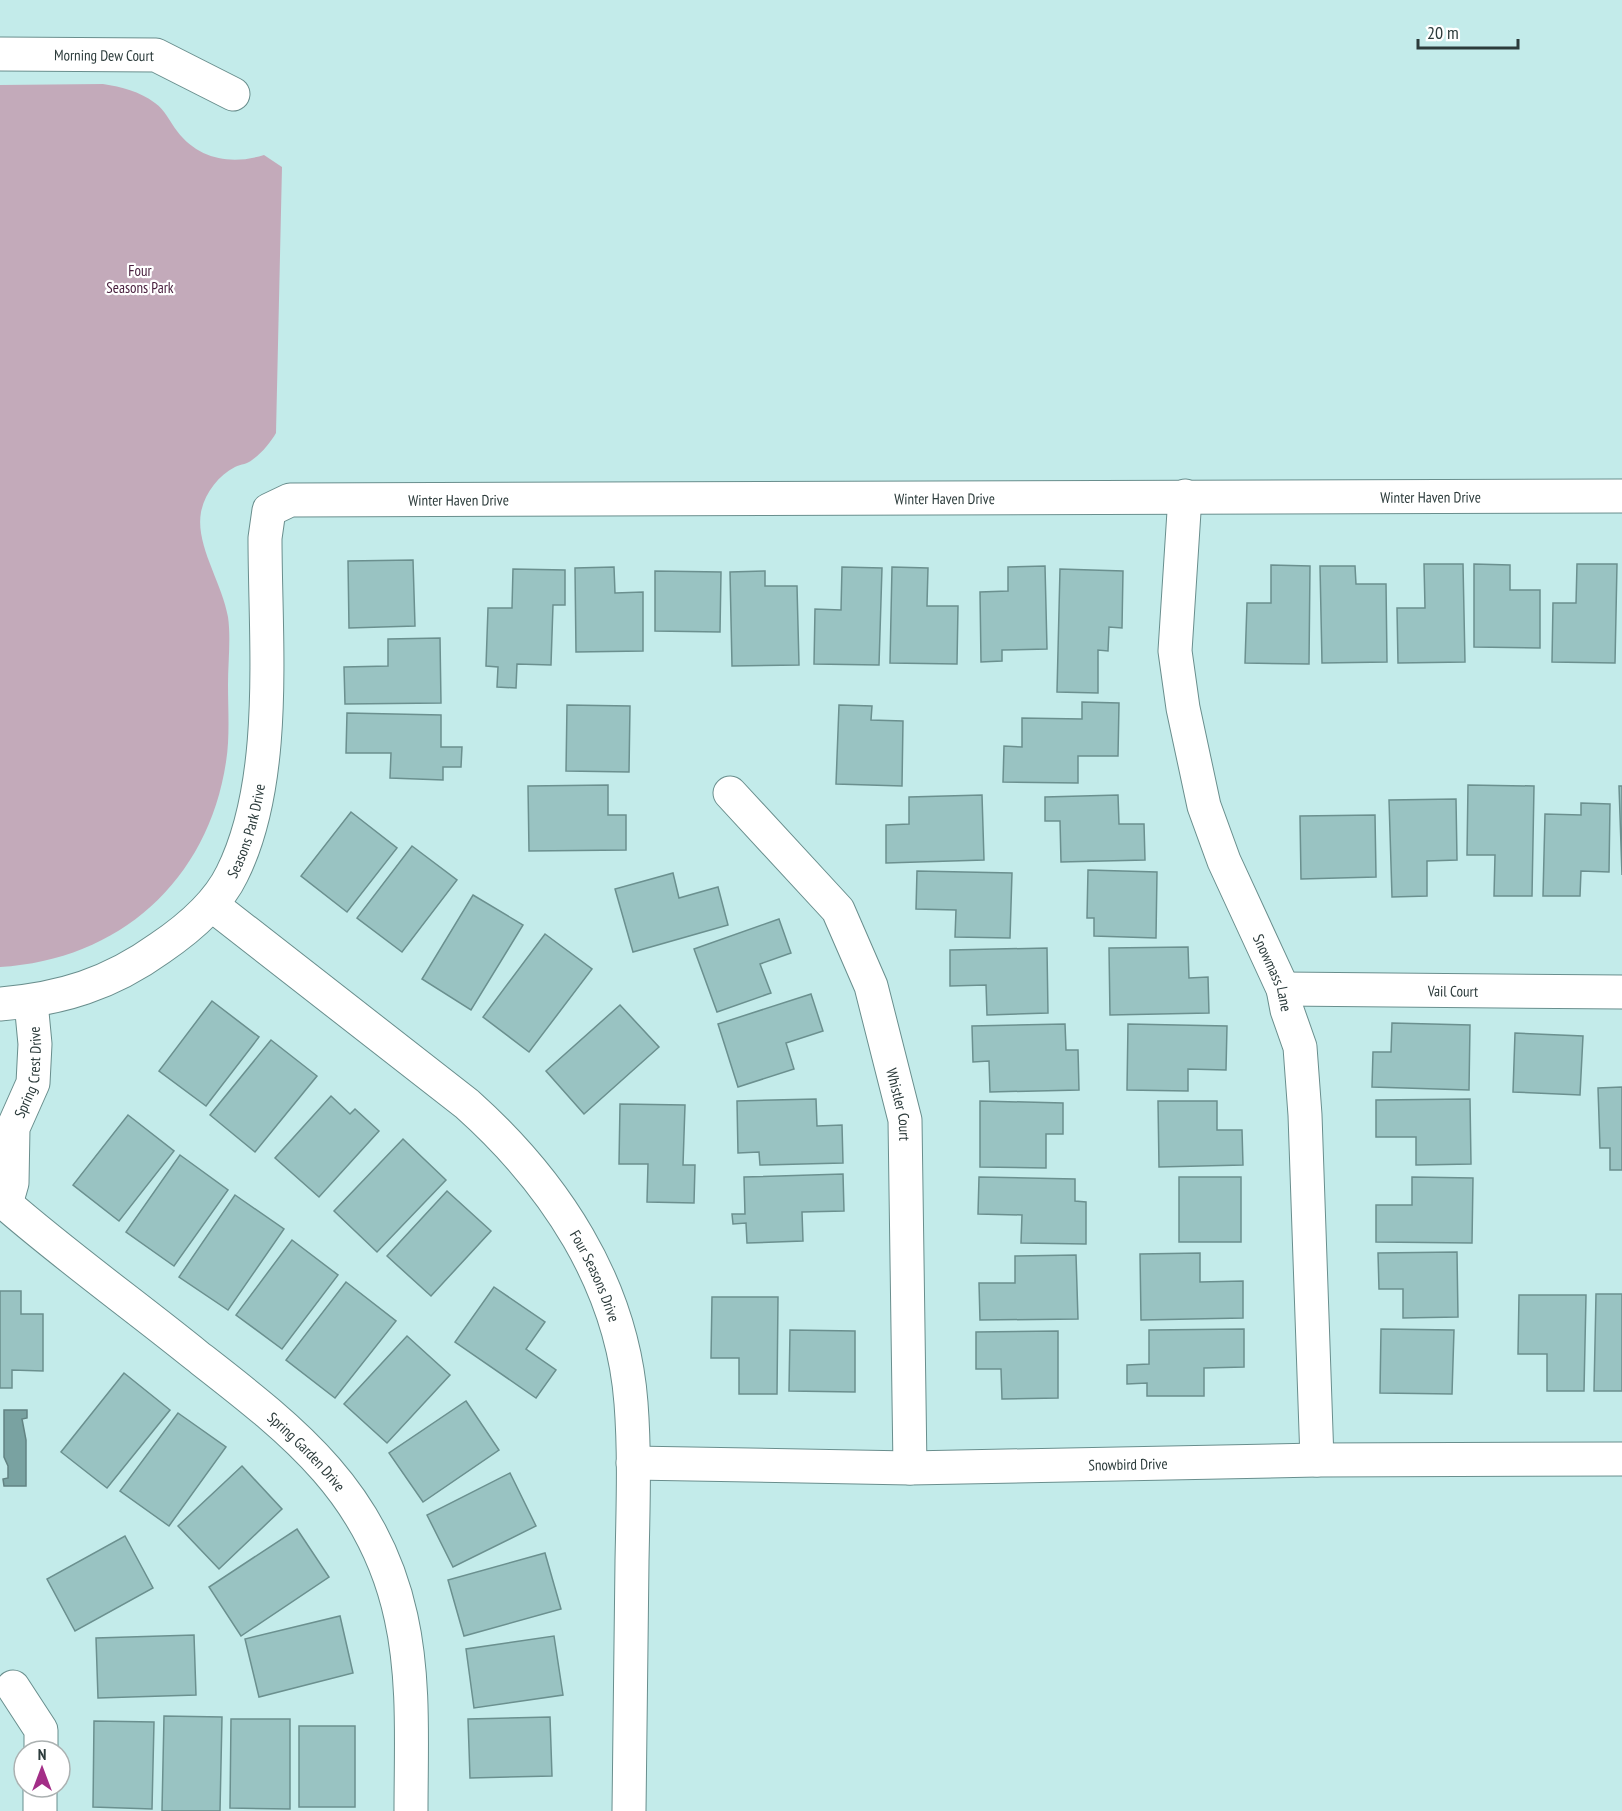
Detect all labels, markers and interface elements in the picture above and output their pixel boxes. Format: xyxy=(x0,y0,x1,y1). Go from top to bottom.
scale bar xyxy=(1418,12,1518,50)
text: 20 m xyxy=(1427,21,1459,44)
street label: Morning Dew Court xyxy=(54,45,154,64)
park label: Four Seasons Park xyxy=(106,261,174,297)
street label: Winter Haven Drive xyxy=(1380,487,1481,506)
street label: Winter Haven Drive xyxy=(894,488,995,508)
street label: Winter Haven Drive xyxy=(408,490,509,509)
street label: Seasons Park Drive xyxy=(222,782,269,881)
street label: Snowmass Lane xyxy=(1249,931,1297,1013)
street label: Vail Court xyxy=(1427,981,1478,1000)
street label: Spring Crest Drive xyxy=(9,1026,45,1120)
street label: Whistler Court xyxy=(883,1066,915,1141)
street label: Four Seasons Drive xyxy=(566,1226,624,1324)
street label: Spring Garden Drive xyxy=(264,1407,350,1495)
street label: Snowbird Drive xyxy=(1088,1453,1168,1474)
north arrow xyxy=(12,1739,72,1799)
text: N xyxy=(38,1744,46,1764)

